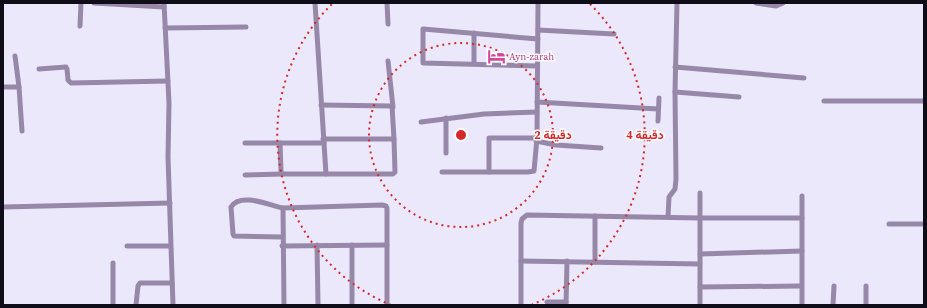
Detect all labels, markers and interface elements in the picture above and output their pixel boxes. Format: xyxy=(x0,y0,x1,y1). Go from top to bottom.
hotel icon: Ayn-zarah xyxy=(486,46,506,66)
place label: Ayn-zarah xyxy=(509,50,554,63)
text: 2 دقيقة xyxy=(534,127,572,143)
text: 4 دقيقة xyxy=(626,127,664,143)
centre of rings xyxy=(454,128,468,142)

